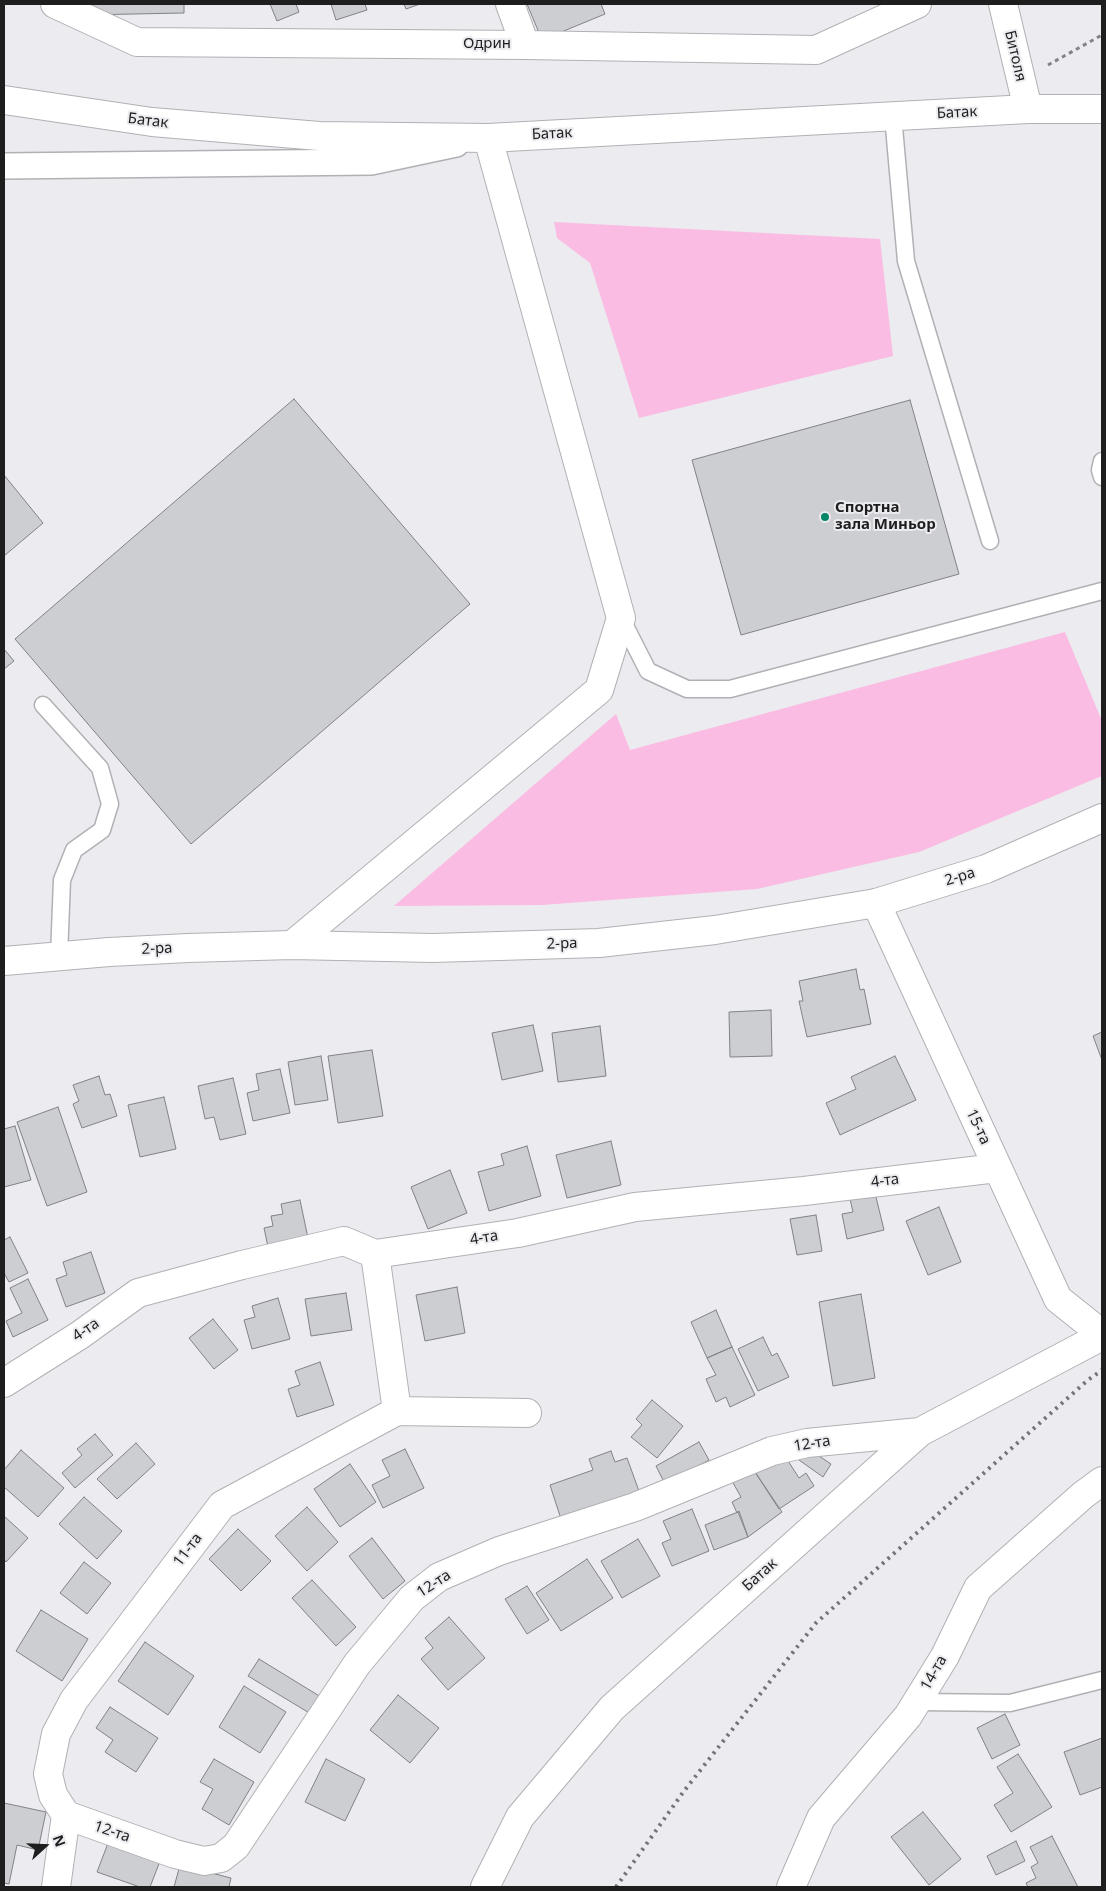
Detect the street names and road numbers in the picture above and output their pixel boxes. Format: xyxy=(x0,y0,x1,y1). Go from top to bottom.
street label: Битоля xyxy=(1000,29,1030,83)
street label: Одрин xyxy=(463,35,511,53)
street label: Батак xyxy=(936,103,978,123)
street label: Батак xyxy=(127,110,169,132)
street label: Батак xyxy=(531,124,573,144)
street label: 2-ра xyxy=(943,864,977,890)
street label: 2-ра xyxy=(546,934,578,954)
street label: 2-ра xyxy=(141,939,173,959)
street label: 15-та xyxy=(962,1106,994,1148)
street label: 4-та xyxy=(870,1170,900,1192)
street label: 4-та xyxy=(469,1227,499,1249)
street label: 4-та xyxy=(69,1315,103,1345)
street label: 12-та xyxy=(792,1432,832,1456)
street label: 11-та xyxy=(170,1530,206,1570)
street label: Батак xyxy=(739,1555,781,1595)
street label: 12-та xyxy=(414,1566,454,1602)
street label: 14-та xyxy=(917,1652,951,1694)
street label: 12-та xyxy=(92,1817,132,1847)

